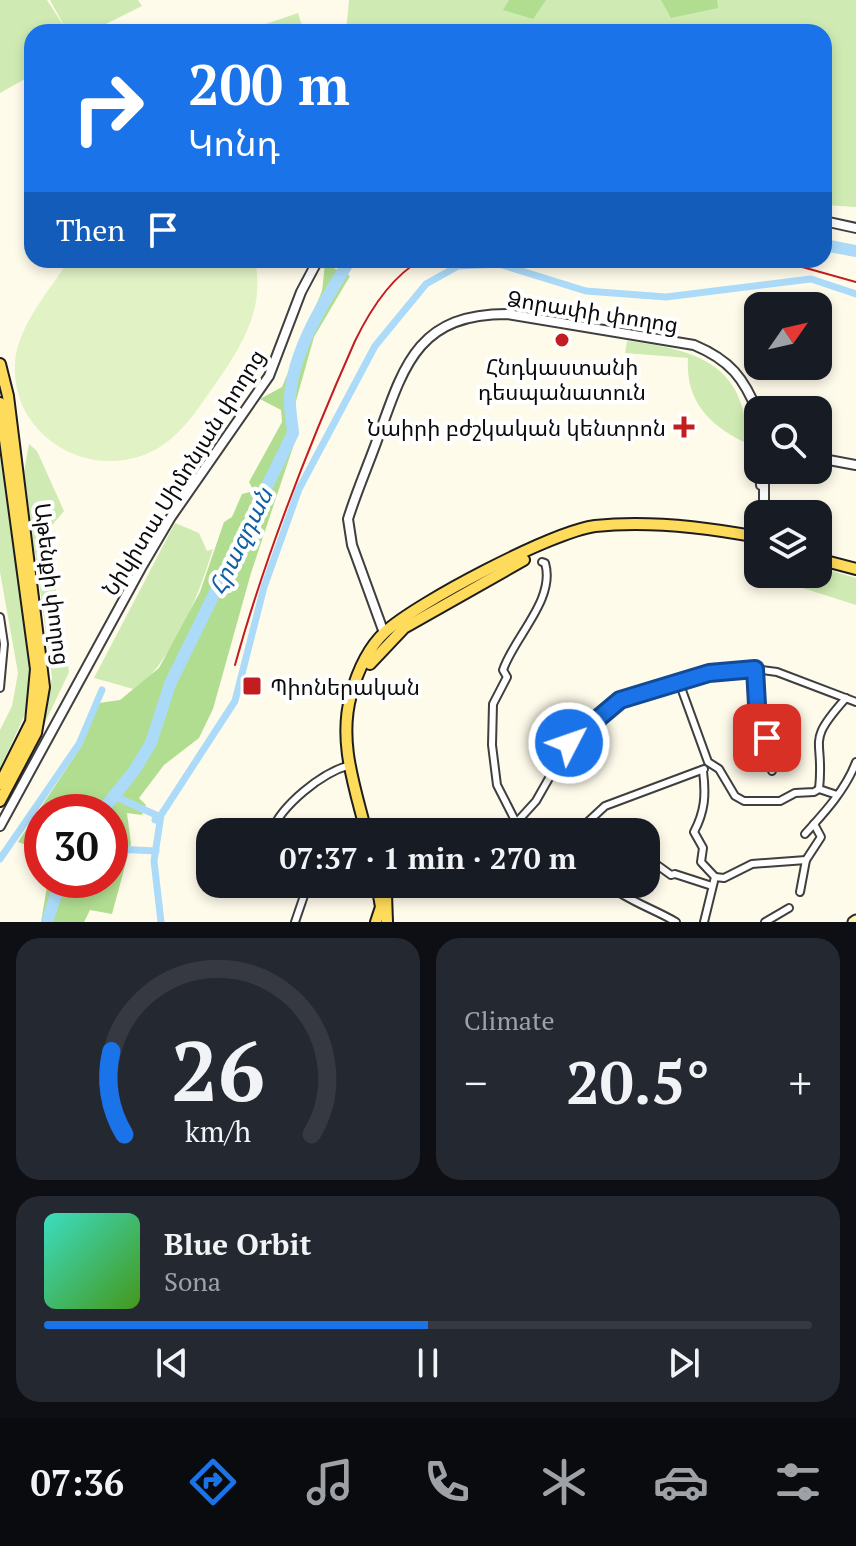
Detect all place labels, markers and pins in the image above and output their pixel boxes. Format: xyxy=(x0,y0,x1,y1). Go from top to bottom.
marker: Հնդկաստանի դեսպանատուն xyxy=(553,331,571,349)
place label: Հնդկաստանի դեսպանատուն xyxy=(478,352,646,406)
place label: Նաիրի բժշկական կենտրոն xyxy=(367,413,666,442)
marker: Նաիրի բժշկական կենտրոն xyxy=(673,416,695,438)
place label: Պիոներական xyxy=(270,672,420,701)
marker: Պիոներական xyxy=(241,675,263,697)
pin xyxy=(733,704,801,772)

